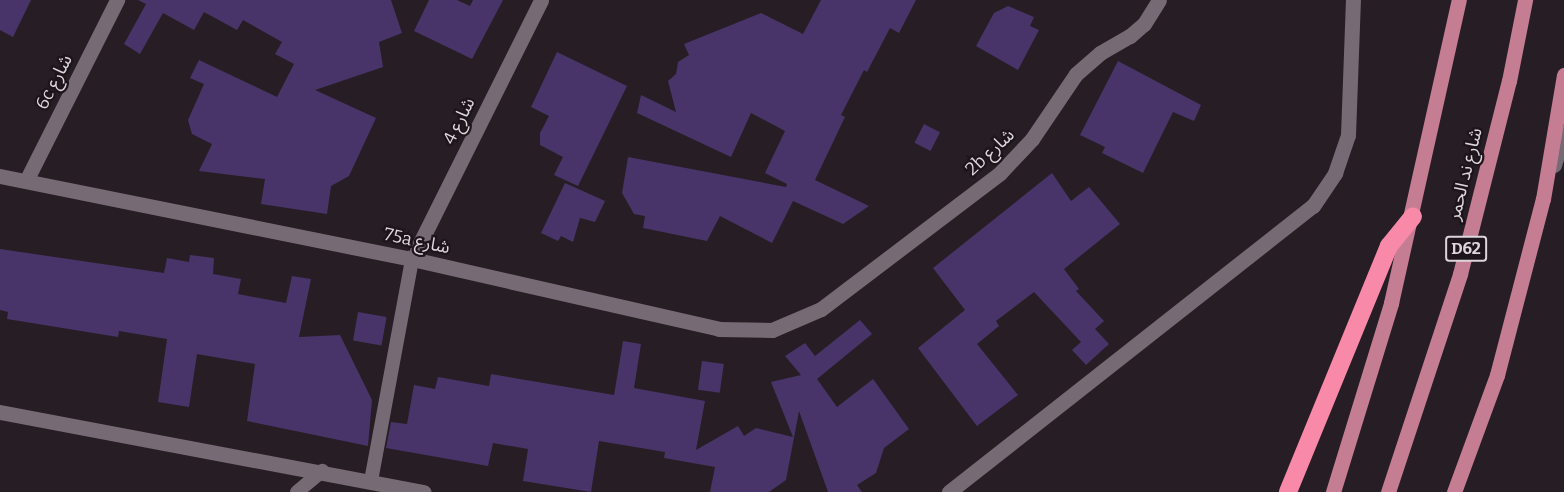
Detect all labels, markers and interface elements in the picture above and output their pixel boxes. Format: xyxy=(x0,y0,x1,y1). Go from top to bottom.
street label: 6c شارع xyxy=(31,51,77,113)
street label: شارع 4 xyxy=(439,94,479,148)
street label: 2b شارع xyxy=(961,124,1019,180)
street label: شارع ند الحمر xyxy=(1443,125,1487,223)
street label: 75a شارع xyxy=(382,223,452,259)
road number: D62 xyxy=(1445,236,1487,262)

